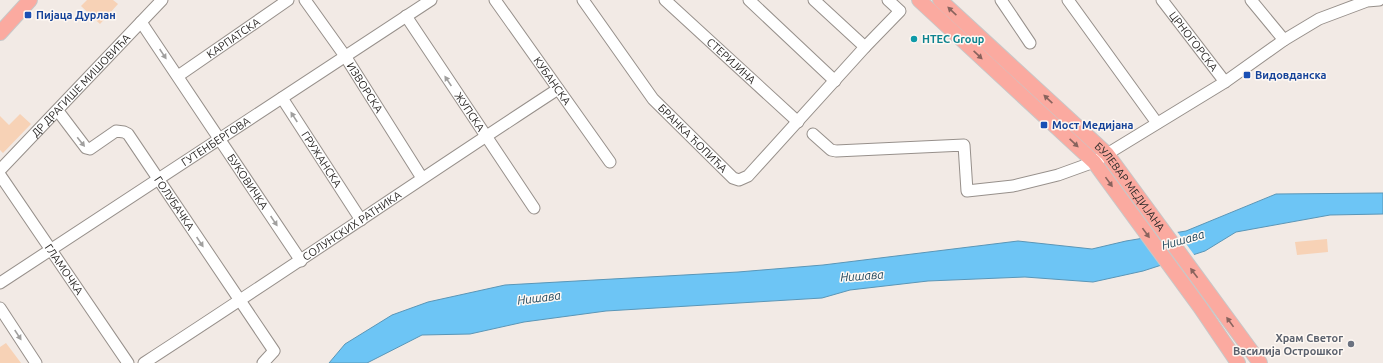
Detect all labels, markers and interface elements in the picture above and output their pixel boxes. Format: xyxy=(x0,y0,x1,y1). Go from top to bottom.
one-way arrow xyxy=(947,6,957,16)
place label: Пијаца Дурлан xyxy=(36,9,116,21)
street label: ЦРНОГОРСКА xyxy=(1167,9,1221,74)
marker: Пијаца Дурлан xyxy=(23,10,33,20)
street label: КАРПАТСКА xyxy=(204,15,263,60)
street label: ДР ДРАГИШЕ МИШОВИЋА xyxy=(29,31,133,139)
place label: HTEC Group xyxy=(922,33,985,45)
marker: HTEC Group xyxy=(909,34,919,44)
street label: СТЕРИЈИНА xyxy=(705,36,759,87)
one-way arrow xyxy=(159,49,167,59)
one-way arrow xyxy=(973,50,983,60)
street label: КУБАНСКА xyxy=(531,55,574,108)
street label: ИЗВОРСКА xyxy=(345,60,386,115)
place label: Видовданска xyxy=(1255,69,1327,81)
marker: Видовданска xyxy=(1242,70,1252,80)
one-way arrow xyxy=(445,75,452,86)
street label: ЖУПСКА xyxy=(452,90,488,134)
one-way arrow xyxy=(1042,95,1053,104)
street label: БРАНКА ЋОПИЋА xyxy=(656,102,730,175)
one-way arrow xyxy=(290,112,298,122)
street label: ГУТЕНБЕРГОВА xyxy=(179,114,253,168)
place label: Мост Медијана xyxy=(1052,119,1134,131)
marker: Мост Медијана xyxy=(1039,120,1049,130)
street label: ГРУЖАНСКА xyxy=(299,129,345,190)
one-way arrow xyxy=(76,137,85,148)
one-way arrow xyxy=(1069,139,1079,148)
street label: БУЛЕВАР МЕДИЈАНА xyxy=(1092,140,1168,234)
street label: БУКОВИЧКА xyxy=(225,152,271,212)
street label: ГОЛУБАЧКА xyxy=(152,174,197,233)
one-way arrow xyxy=(1104,177,1112,187)
street label: СОЛУНСКИХ РАТНИКА xyxy=(300,188,404,263)
one-way arrow xyxy=(270,215,277,226)
water label: Нишава xyxy=(1160,227,1206,252)
one-way arrow xyxy=(1142,228,1150,239)
one-way arrow xyxy=(196,236,204,247)
street label: ГЛАМОЧКА xyxy=(43,242,86,298)
water label: Нишава xyxy=(840,267,885,284)
one-way arrow xyxy=(1190,268,1198,278)
water label: Нишава xyxy=(516,288,562,307)
one-way arrow xyxy=(1226,317,1234,328)
one-way arrow xyxy=(14,330,22,340)
place label: Храм Светог Василија Острошког xyxy=(1233,332,1343,357)
marker: Храм Светог Василија Острошког xyxy=(1346,339,1356,349)

